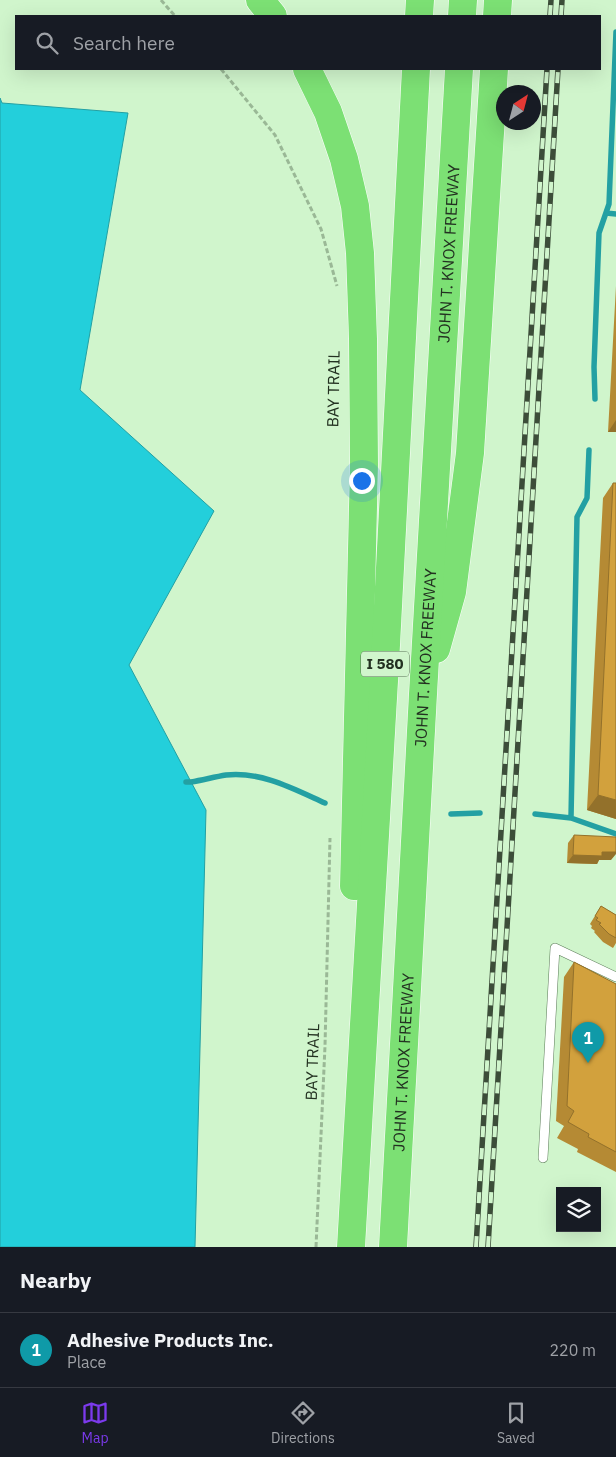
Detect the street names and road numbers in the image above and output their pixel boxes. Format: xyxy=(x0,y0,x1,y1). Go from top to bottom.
street label: JOHN T. KNOX FREEWAY xyxy=(433,163,464,343)
street label: BAY TRAIL xyxy=(322,350,344,428)
street label: JOHN T. KNOX FREEWAY xyxy=(410,567,440,748)
road number: I 580 xyxy=(361,652,409,676)
street label: JOHN T. KNOX FREEWAY xyxy=(388,972,418,1152)
street label: BAY TRAIL xyxy=(301,1023,323,1101)

